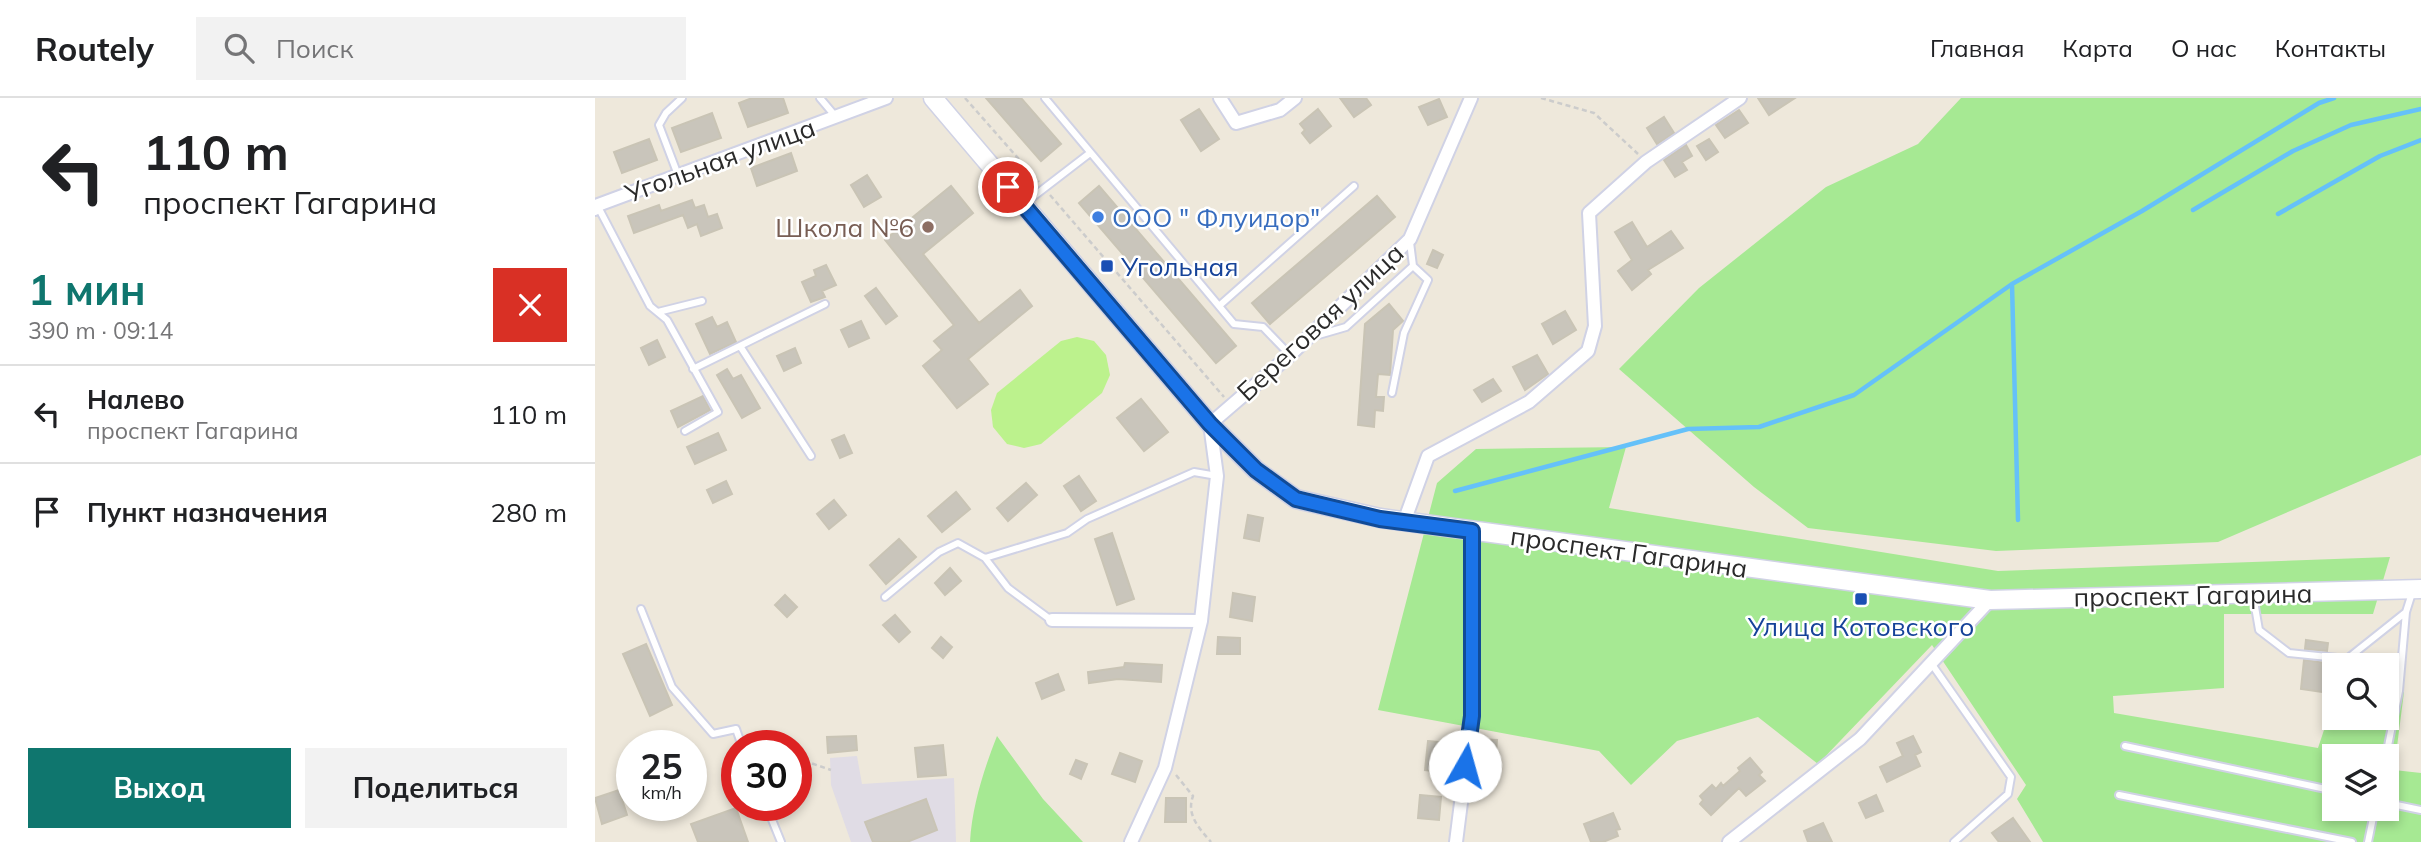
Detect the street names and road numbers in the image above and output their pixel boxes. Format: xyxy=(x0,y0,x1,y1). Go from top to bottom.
street label: Угольная улица xyxy=(619,110,820,210)
street label: Береговая улица xyxy=(1230,236,1410,408)
street label: проспект Гагарина xyxy=(1508,519,1750,585)
street label: проспект Гагарина xyxy=(2073,576,2313,614)

